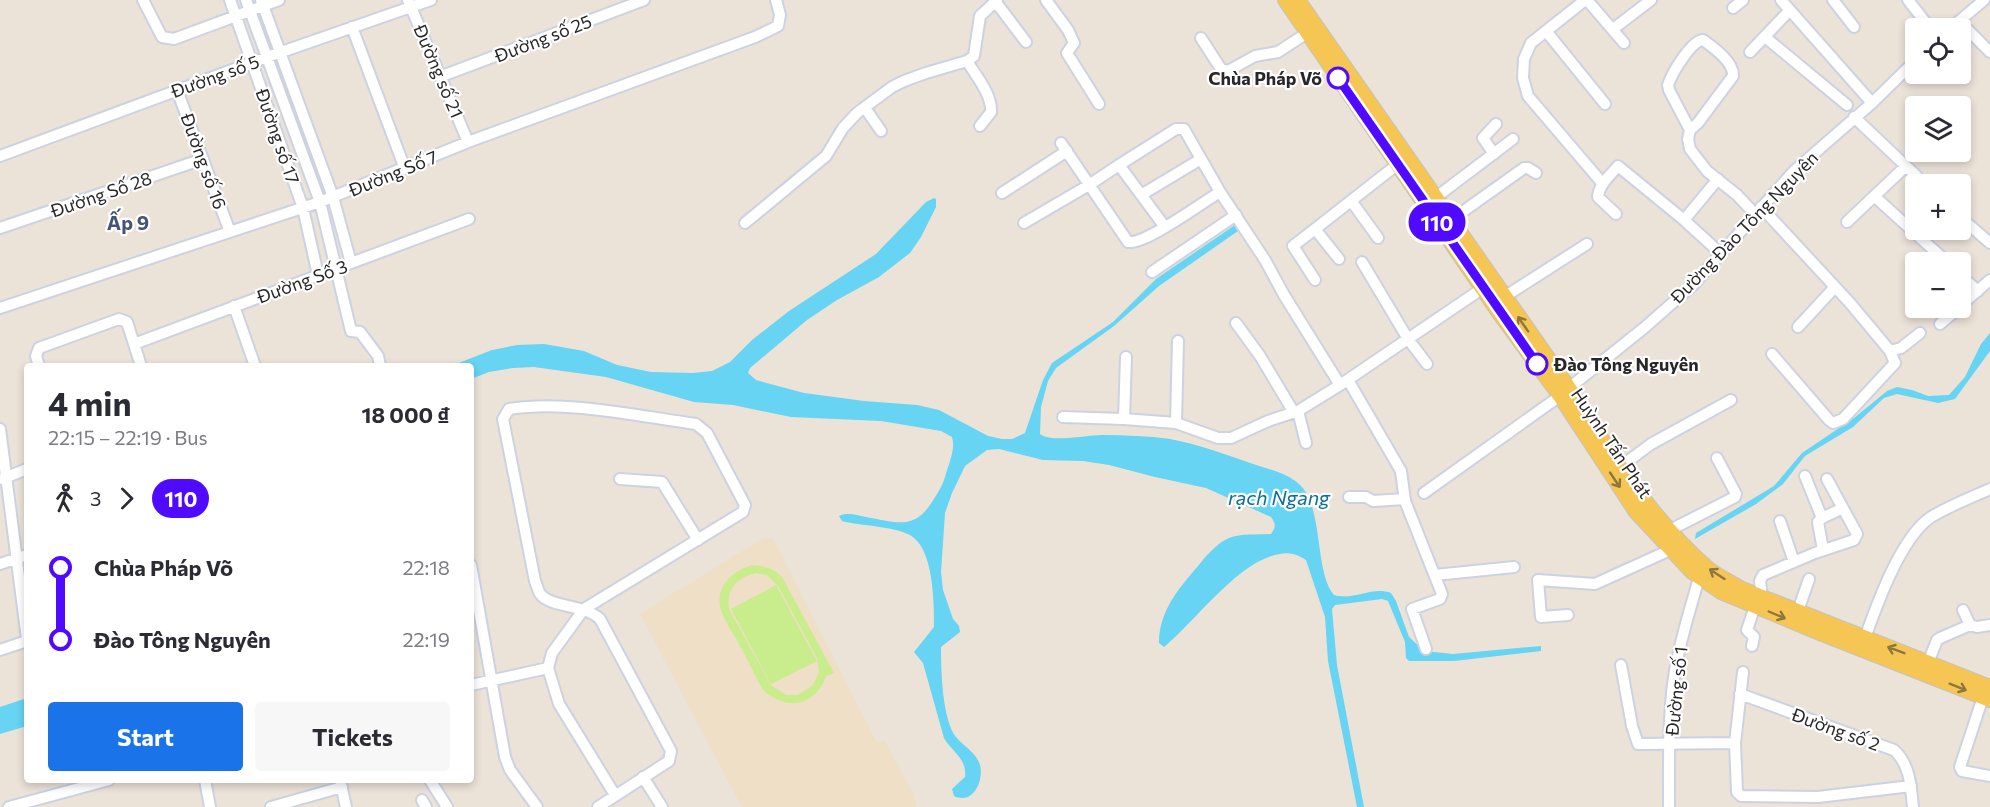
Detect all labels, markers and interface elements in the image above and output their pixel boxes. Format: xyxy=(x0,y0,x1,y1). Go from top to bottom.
street label: Đường số 25 xyxy=(490,9,595,67)
map controls xyxy=(1905,18,1971,318)
button: locate xyxy=(1905,18,1971,84)
street label: Đường số 21 xyxy=(409,20,469,121)
street label: Đường số 5 xyxy=(167,50,262,102)
place label: Chùa Pháp Võ xyxy=(1208,67,1322,89)
marker: Chùa Pháp Võ xyxy=(1327,67,1349,89)
street label: Đường số 17 xyxy=(251,85,305,186)
button: layers xyxy=(1905,96,1971,162)
street label: Đường số 16 xyxy=(176,109,232,212)
street label: Đường Số 7 xyxy=(344,145,441,201)
street label: Đường Đào Tông Nguyên xyxy=(1665,146,1822,308)
street label: Đường Số 28 xyxy=(47,166,154,222)
button: + xyxy=(1905,174,1971,240)
line badge: 110 xyxy=(1402,202,1472,242)
district label: Ấp 9 xyxy=(107,208,149,234)
text: 110 xyxy=(1421,210,1453,235)
button: − xyxy=(1905,252,1971,318)
street label: Đường Số 3 xyxy=(253,254,350,308)
one-way arrow xyxy=(1517,316,1529,332)
marker: Đào Tông Nguyên xyxy=(1526,353,1548,375)
place label: Đào Tông Nguyên xyxy=(1553,353,1699,375)
text: 4 min xyxy=(48,382,132,423)
street label: Huỳnh Tấn Phát xyxy=(1567,384,1657,502)
text: 18 000 ₫ xyxy=(362,401,450,428)
text: 22:15 – 22:19 · Bus xyxy=(48,425,208,449)
one-way arrow xyxy=(1609,471,1621,488)
icon: walk xyxy=(48,482,81,515)
icon: forward xyxy=(110,482,143,515)
water label: rạch Ngang xyxy=(1228,485,1331,509)
text: 3 xyxy=(90,486,101,510)
text: 110 xyxy=(164,486,197,511)
text: Chùa Pháp Võ xyxy=(94,554,233,581)
text: 22:18 xyxy=(402,555,450,579)
one-way arrow xyxy=(1709,567,1726,580)
one-way arrow xyxy=(1767,610,1785,621)
text: Đào Tông Nguyên xyxy=(94,626,271,653)
text: 22:19 xyxy=(402,627,450,651)
one-way arrow xyxy=(1887,644,1906,655)
street label: Đường số 1 xyxy=(1660,645,1692,738)
one-way arrow xyxy=(1948,682,1967,693)
button: Start xyxy=(48,702,243,771)
button: Tickets xyxy=(255,702,450,771)
street label: Đường số 2 xyxy=(1788,703,1883,755)

